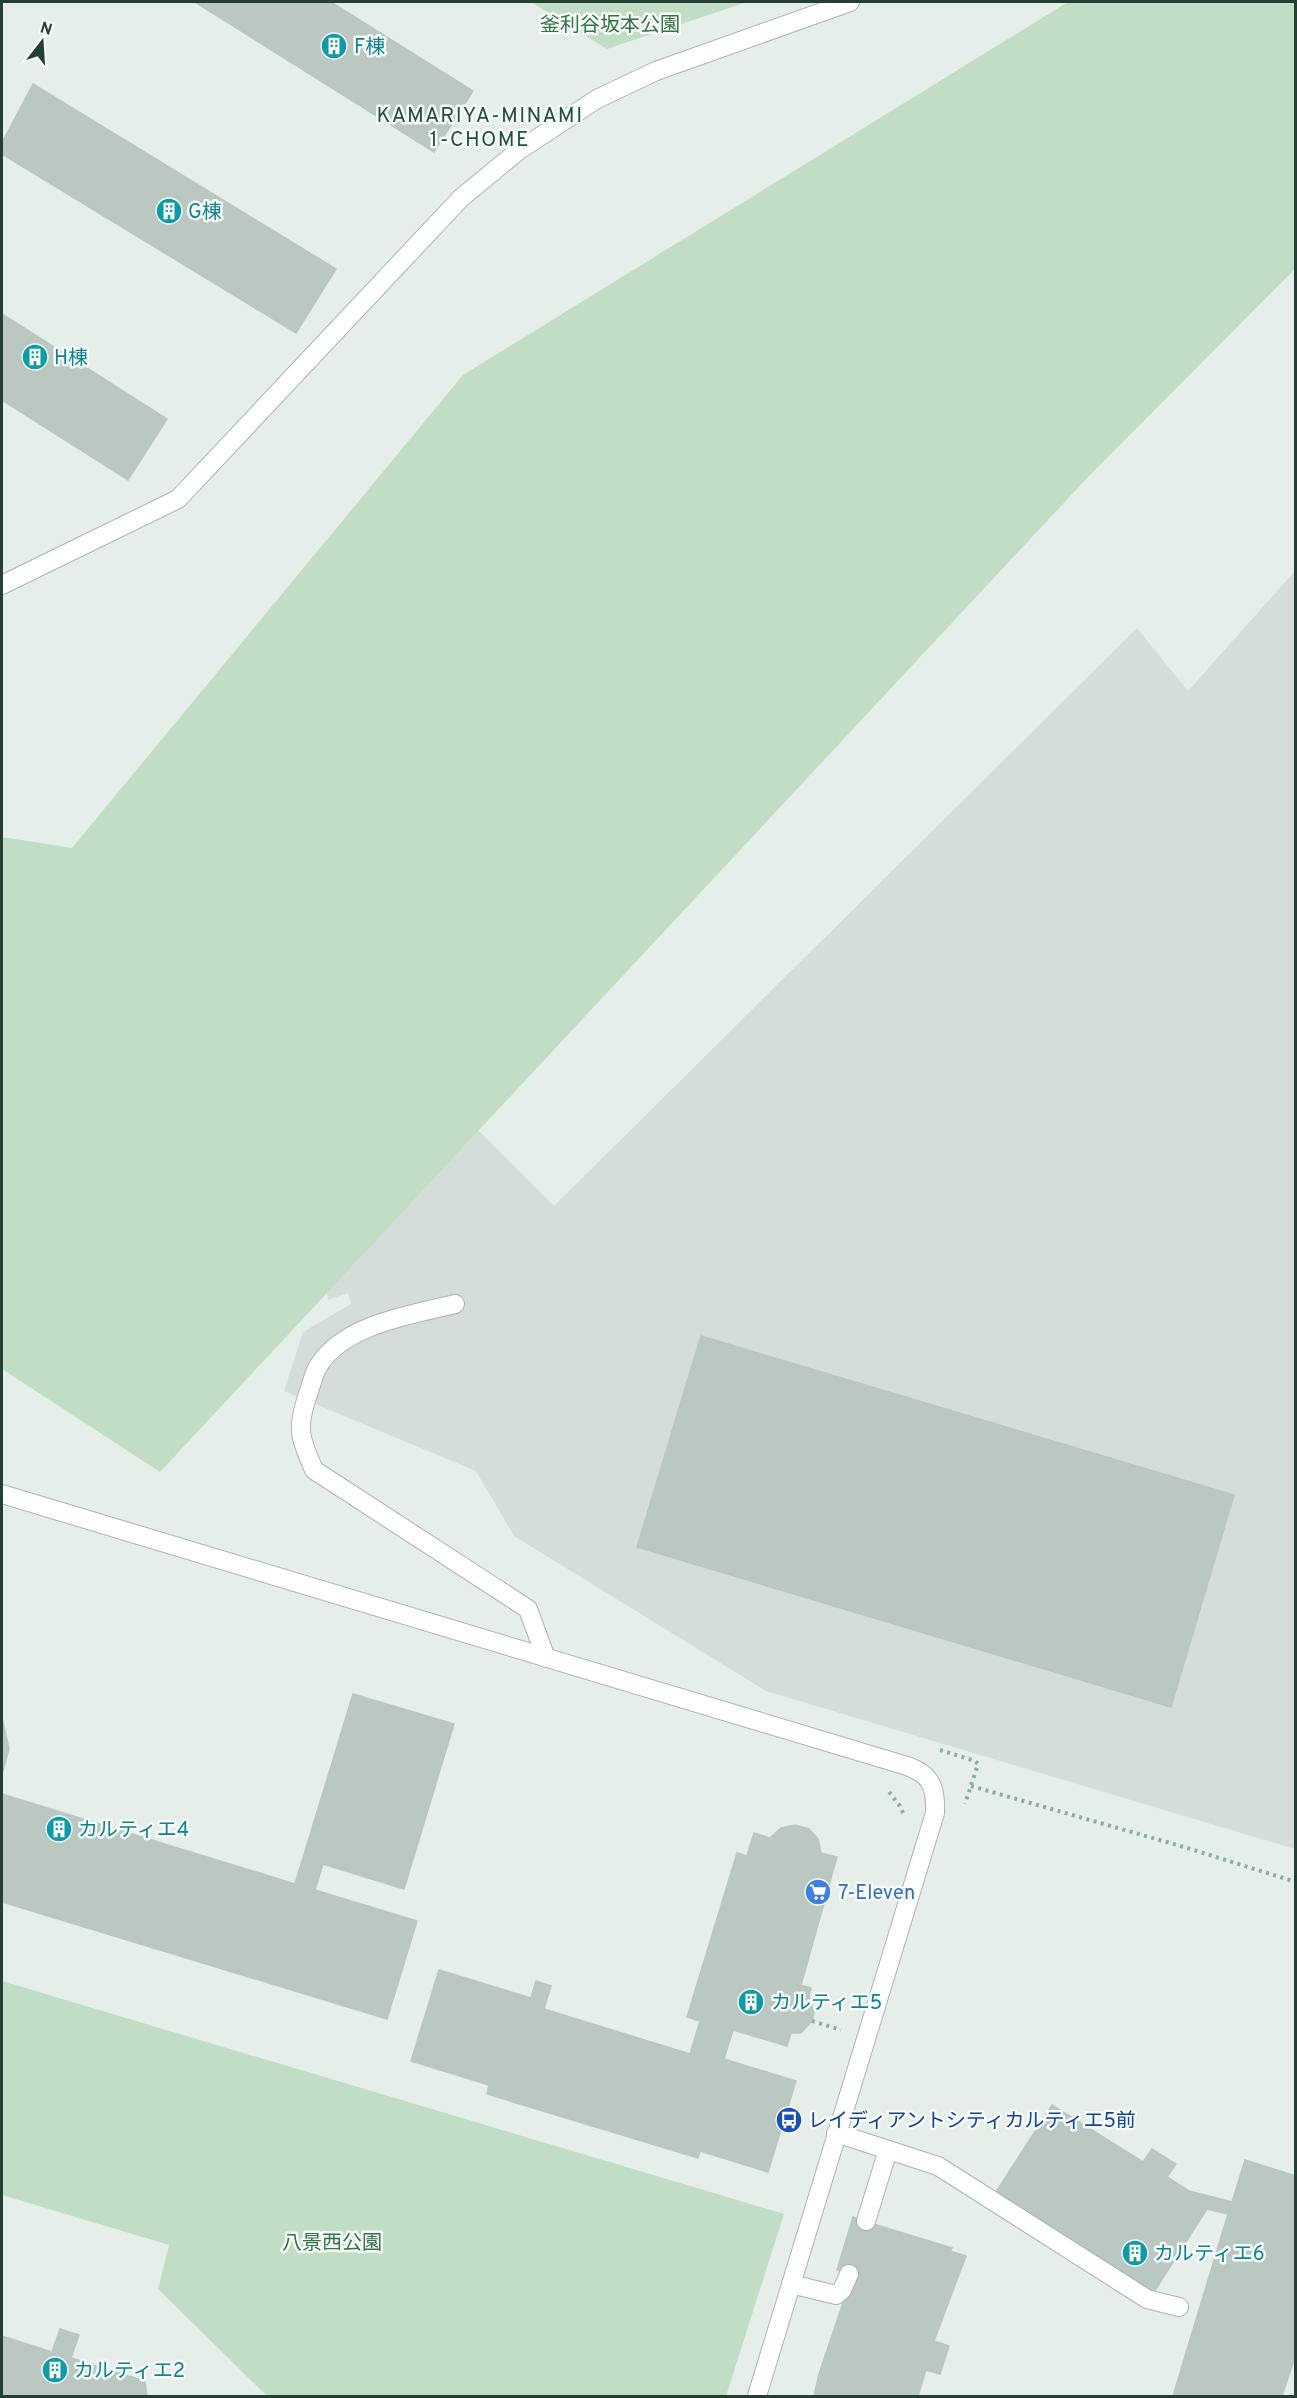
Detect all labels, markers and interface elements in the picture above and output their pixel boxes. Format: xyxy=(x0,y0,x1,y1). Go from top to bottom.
north arrow xyxy=(12,12,72,72)
park label: 釜利谷坂本公園 xyxy=(540,13,680,39)
text: N xyxy=(37,18,54,41)
building icon: F棟 xyxy=(319,31,349,61)
place label: F棟 xyxy=(354,35,385,61)
district label: KAMARIYA-MINAMI 1-CHOME xyxy=(376,103,584,154)
building icon: G棟 xyxy=(154,196,184,226)
place label: G棟 xyxy=(188,200,222,226)
building icon: H棟 xyxy=(20,342,50,372)
place label: H棟 xyxy=(54,346,88,372)
building icon: カルティエ4 xyxy=(44,1814,74,1844)
place label: カルティエ4 xyxy=(78,1818,189,1844)
supermarket icon: 7-Eleven xyxy=(803,1877,833,1907)
place label: 7-Eleven xyxy=(838,1881,915,1907)
building icon: カルティエ5 xyxy=(736,1987,766,2017)
place label: カルティエ5 xyxy=(771,1991,882,2017)
bus stop icon: レイディアントシティカルティエ5前 xyxy=(774,2105,804,2135)
place label: レイディアントシティカルティエ5前 xyxy=(808,2109,1136,2135)
park label: 八景西公園 xyxy=(282,2231,382,2257)
building icon: カルティエ6 xyxy=(1120,2238,1150,2268)
place label: カルティエ6 xyxy=(1154,2242,1265,2268)
building icon: カルティエ2 xyxy=(40,2355,70,2385)
place label: カルティエ2 xyxy=(74,2359,185,2385)

